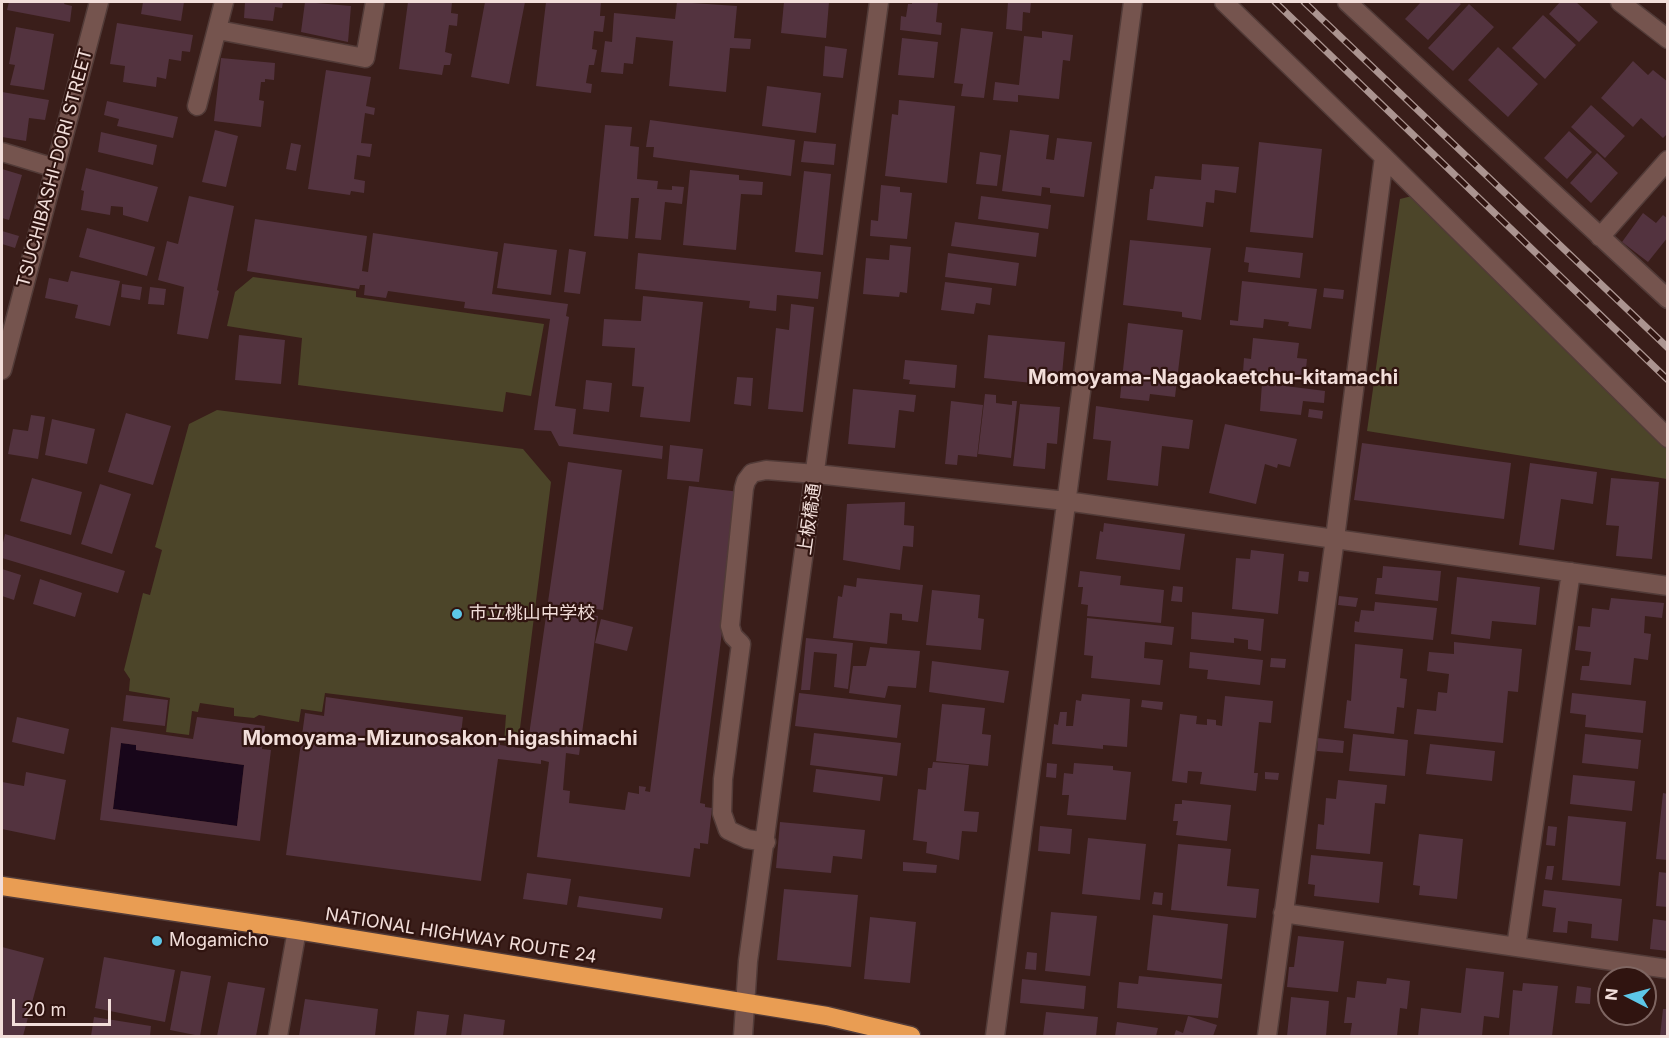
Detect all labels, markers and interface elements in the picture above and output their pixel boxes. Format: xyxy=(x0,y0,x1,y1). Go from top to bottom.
street label: TSUCHIBASHI-DORI STREET xyxy=(13,46,97,290)
district label: Momoyama-Nagaokaetchu-kitamachi xyxy=(1028,366,1398,390)
street label: 上板橋通 xyxy=(794,482,826,556)
place label: 市立桃山中学校 xyxy=(469,603,595,625)
marker: 市立桃山中学校 xyxy=(450,607,464,621)
district label: Momoyama-Mizunosakon-higashimachi xyxy=(242,727,638,751)
street label: NATIONAL HIGHWAY ROUTE 24 xyxy=(324,904,598,968)
place label: Mogamicho xyxy=(169,930,269,952)
marker: Mogamicho xyxy=(150,934,164,948)
north arrow xyxy=(1597,966,1657,1026)
scale bar xyxy=(15,987,114,1025)
text: N xyxy=(1601,987,1622,1001)
text: 20 m xyxy=(23,999,66,1020)

